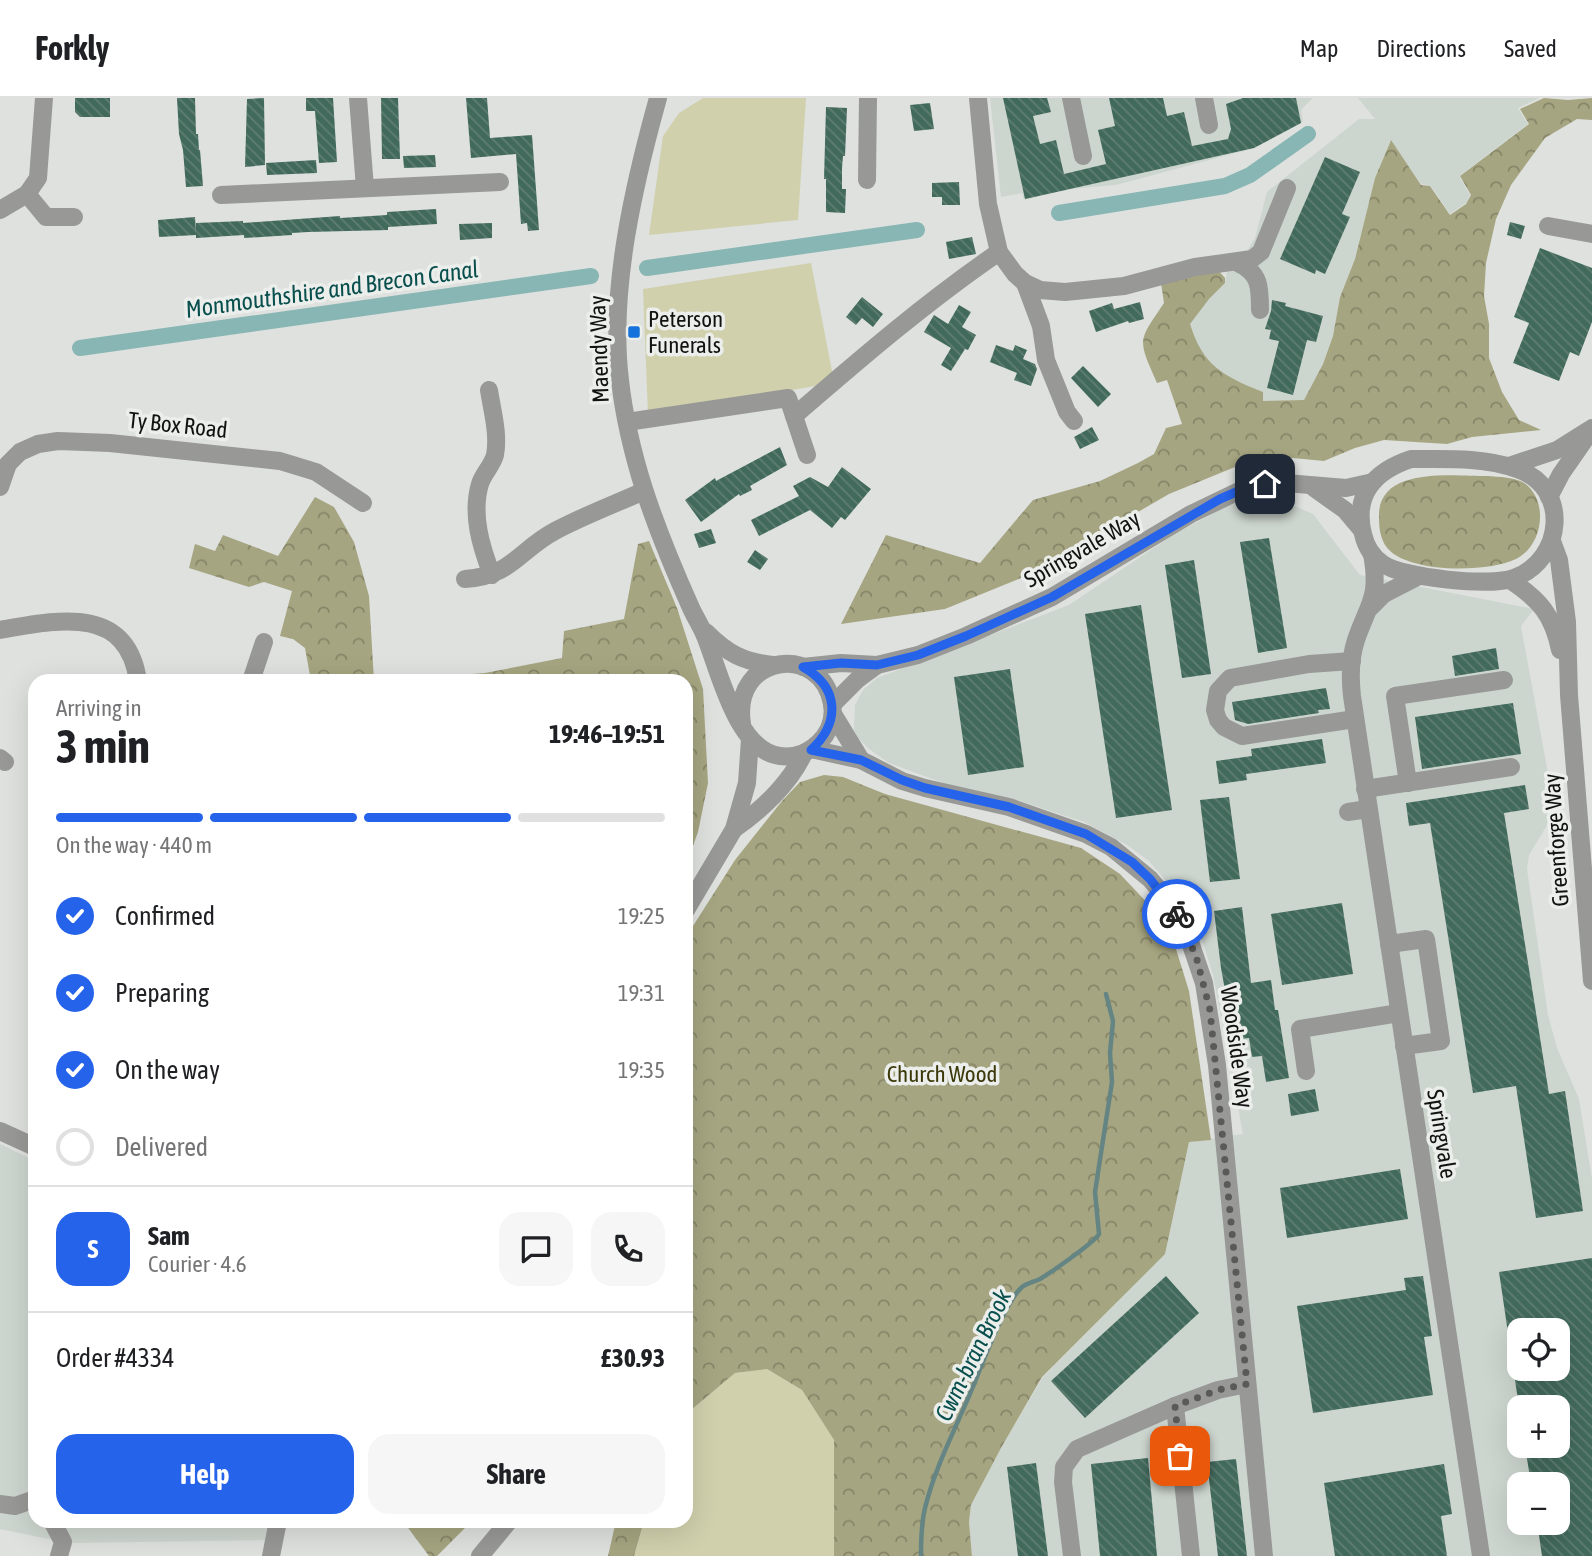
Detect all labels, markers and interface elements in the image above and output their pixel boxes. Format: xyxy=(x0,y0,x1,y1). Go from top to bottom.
text: Forkly xyxy=(35,29,109,67)
text: Map xyxy=(1300,35,1338,62)
text: Directions xyxy=(1376,35,1466,62)
text: Saved xyxy=(1504,35,1557,62)
water label: Monmouthshire and Brecon Canal xyxy=(184,255,480,323)
street label: Maendy Way xyxy=(584,295,614,403)
place label: Peterson Funerals xyxy=(648,306,723,358)
marker: Peterson Funerals xyxy=(626,324,642,340)
street label: Ty Box Road xyxy=(127,407,229,443)
pin xyxy=(1235,454,1295,514)
icon: home xyxy=(1246,465,1284,503)
street label: Springvale Way xyxy=(1020,505,1144,593)
text: Arriving in xyxy=(56,695,142,721)
text: 19:46–19:51 xyxy=(549,719,665,749)
text: 3 min xyxy=(56,720,150,773)
street label: Greenforge Way xyxy=(1538,773,1574,907)
text: On the way · 440 m xyxy=(56,832,212,858)
courier xyxy=(1142,879,1212,949)
icon: bike xyxy=(1158,895,1196,933)
icon: check xyxy=(56,897,94,935)
text: Confirmed xyxy=(115,901,215,931)
text: 19:25 xyxy=(618,903,665,929)
icon: check xyxy=(56,974,94,1012)
text: Preparing xyxy=(115,978,209,1008)
text: 19:31 xyxy=(618,980,665,1006)
street label: Woodside Way xyxy=(1216,984,1258,1110)
icon: check xyxy=(56,1051,94,1089)
text: On the way xyxy=(115,1055,220,1085)
text: 19:35 xyxy=(618,1057,665,1083)
park label: Church Wood xyxy=(887,1061,997,1087)
street label: Springvale xyxy=(1422,1088,1462,1180)
text: Delivered xyxy=(115,1132,208,1162)
button: chat xyxy=(499,1212,573,1286)
button: phone xyxy=(591,1212,665,1286)
text: Sam xyxy=(148,1221,190,1251)
text: S xyxy=(88,1234,98,1264)
text: Courier · 4.6 xyxy=(148,1251,247,1277)
water label: Cwm-bran Brook xyxy=(930,1284,1017,1425)
map controls xyxy=(1507,1318,1570,1535)
button: locate xyxy=(1507,1318,1570,1381)
text: Order #4334 xyxy=(56,1343,175,1373)
text: £30.93 xyxy=(601,1343,665,1373)
button: + xyxy=(1507,1395,1570,1458)
pin xyxy=(1150,1426,1210,1486)
button: Help xyxy=(56,1434,354,1514)
button: Share xyxy=(368,1434,665,1514)
icon: bag xyxy=(1161,1437,1199,1475)
button: − xyxy=(1507,1472,1570,1535)

